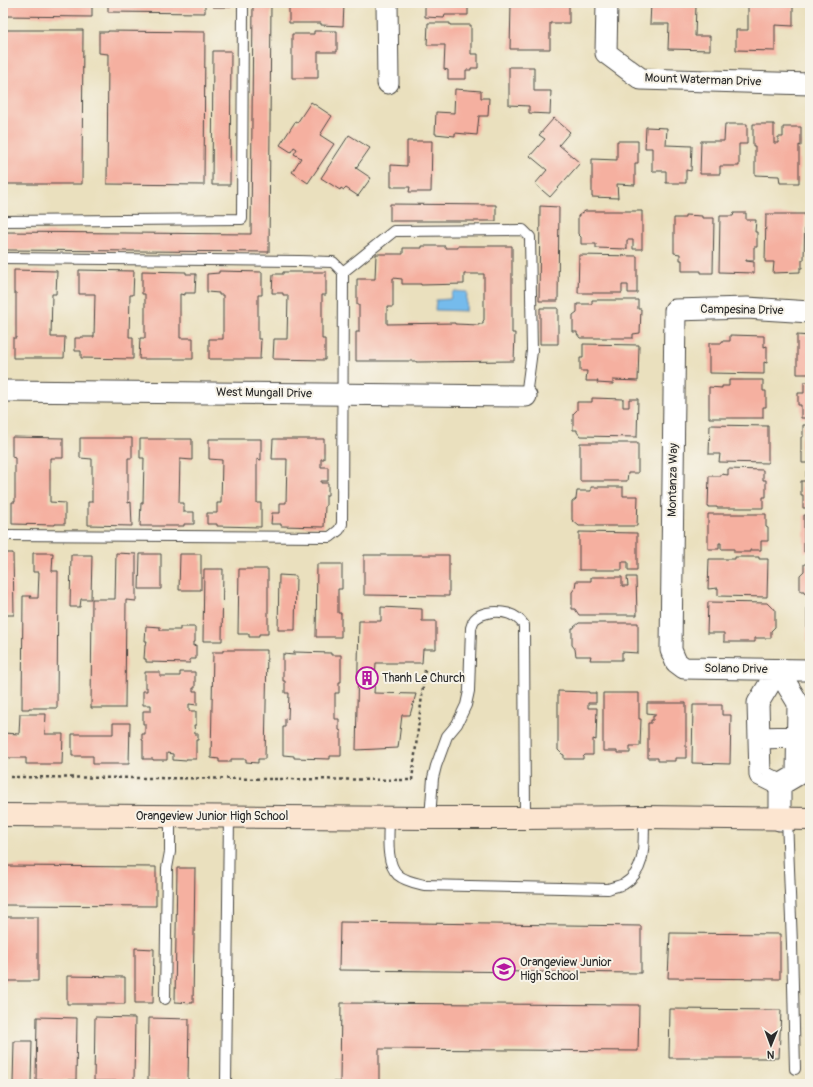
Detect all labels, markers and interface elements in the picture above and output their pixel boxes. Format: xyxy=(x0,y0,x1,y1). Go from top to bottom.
street label: Mount Waterman Drive xyxy=(644,70,762,90)
street label: Campesina Drive xyxy=(700,302,784,318)
street label: West Mungall Drive xyxy=(216,385,312,401)
street label: Montanza Way xyxy=(665,443,681,517)
street label: Solano Drive xyxy=(704,661,768,677)
building icon: Thanh Le Church xyxy=(354,665,380,691)
place label: Thanh Le Church xyxy=(382,671,465,686)
street label: Orangeview Junior High School xyxy=(136,809,288,824)
place label: Orangeview Junior High School xyxy=(520,955,612,984)
school or university icon: Orangeview Junior High School xyxy=(491,956,517,982)
north arrow xyxy=(751,1025,791,1065)
text: N xyxy=(766,1048,775,1061)

